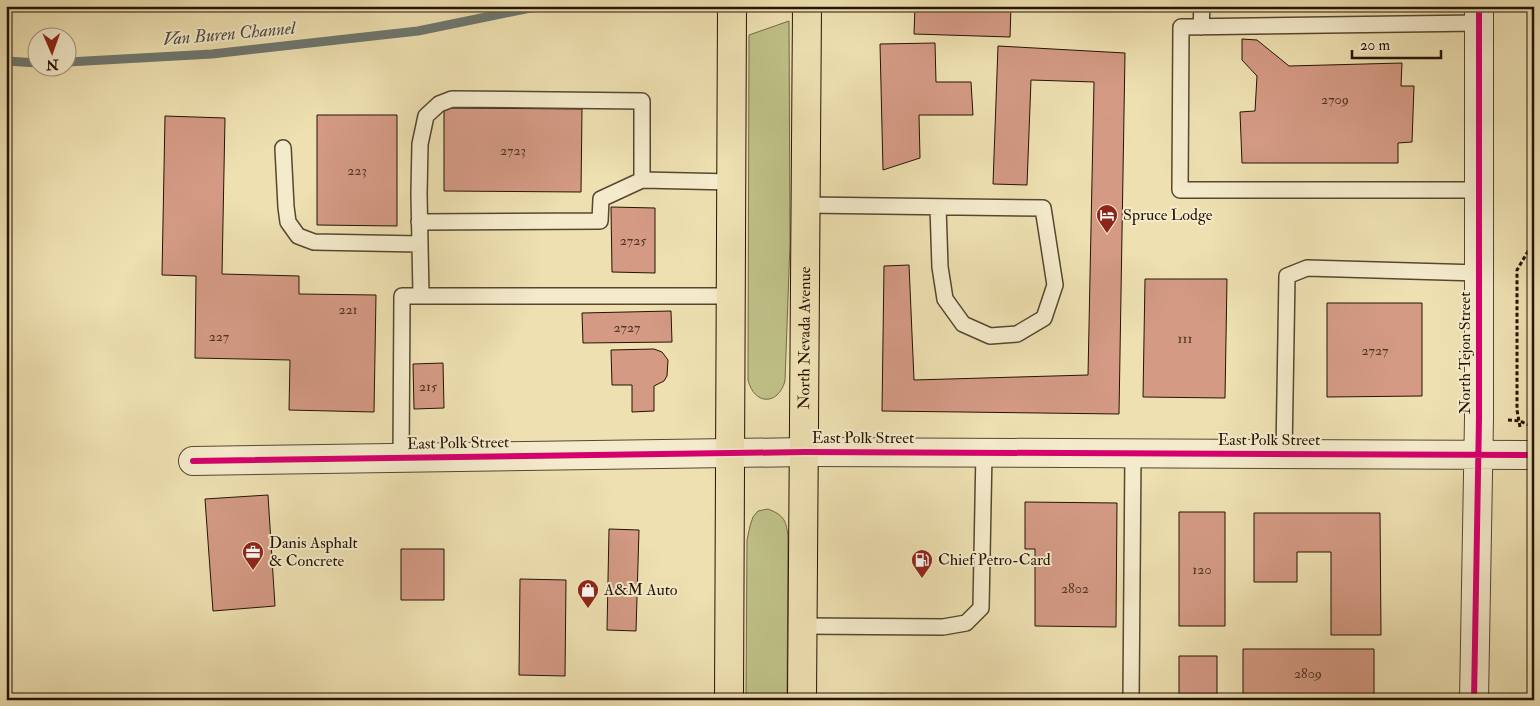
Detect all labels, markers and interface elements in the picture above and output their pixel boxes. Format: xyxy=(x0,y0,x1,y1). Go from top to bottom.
water label: Van Buren Channel xyxy=(162,17,298,51)
north arrow xyxy=(28,28,78,78)
scale bar xyxy=(1352,28,1441,60)
text: 20 m xyxy=(1360,36,1390,55)
text: N xyxy=(45,56,60,73)
house number: 2709 xyxy=(1321,91,1349,108)
house number: 2723 xyxy=(500,142,526,159)
house number: 223 xyxy=(347,162,367,179)
hotel icon: Spruce Lodge xyxy=(1095,203,1119,234)
place label: Spruce Lodge xyxy=(1123,205,1213,226)
house number: 2725 xyxy=(620,232,647,249)
street label: North Nevada Avenue xyxy=(794,266,815,410)
street label: North Tejon Street xyxy=(1455,292,1475,414)
house number: 221 xyxy=(338,301,358,318)
house number: 2727 xyxy=(614,319,641,336)
house number: 227 xyxy=(209,328,230,345)
house number: 111 xyxy=(1178,330,1193,347)
house number: 2727 xyxy=(1362,342,1389,359)
house number: 215 xyxy=(419,378,438,395)
street label: East Polk Street xyxy=(812,428,914,448)
street label: East Polk Street xyxy=(1218,430,1320,450)
street label: East Polk Street xyxy=(407,432,509,454)
place label: Danis Asphalt & Concrete xyxy=(269,533,358,571)
office icon: Danis Asphalt & Concrete xyxy=(241,540,265,571)
fuel station icon: Chief Petro-Card xyxy=(910,548,934,579)
place label: Chief Petro-Card xyxy=(938,550,1051,570)
house number: 120 xyxy=(1192,561,1212,578)
shop icon: A&M Auto xyxy=(576,578,600,609)
place label: A&M Auto xyxy=(603,580,678,600)
house number: 2802 xyxy=(1061,580,1089,597)
house number: 2809 xyxy=(1294,665,1322,682)

